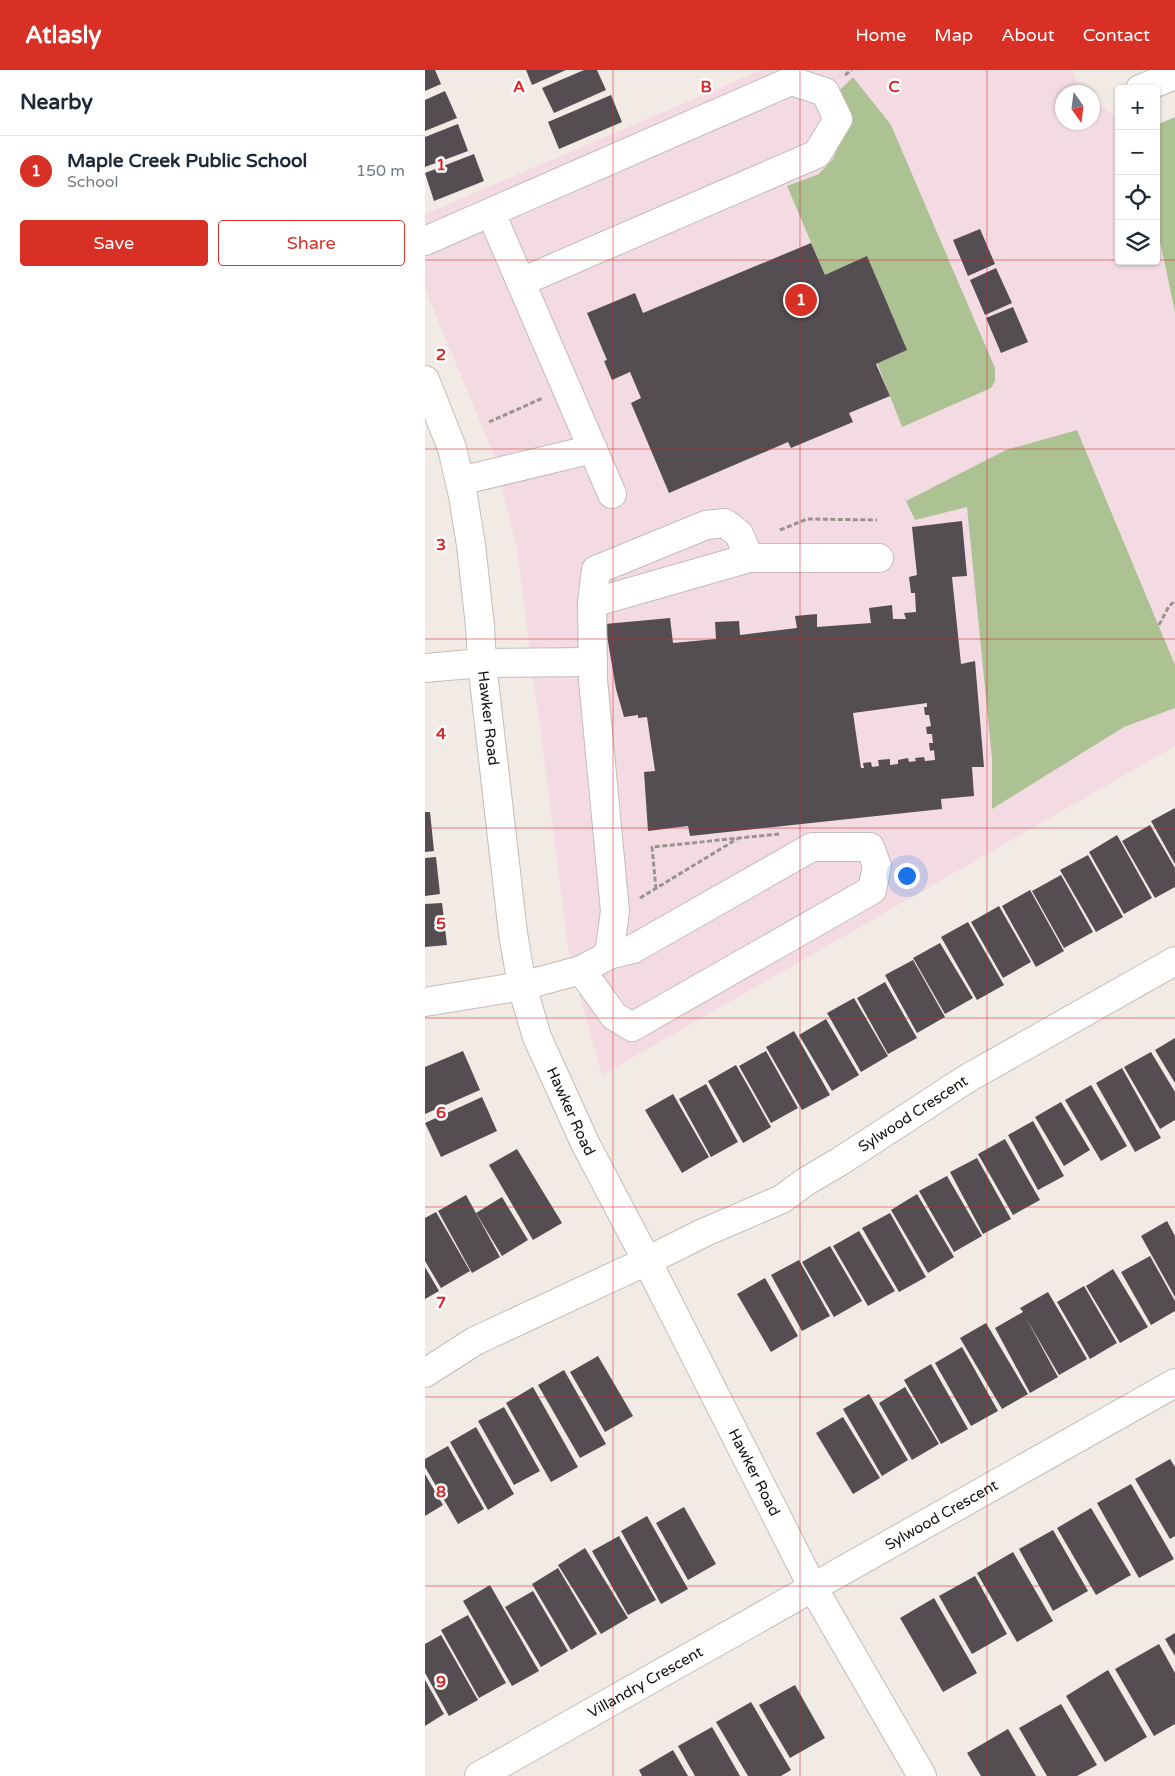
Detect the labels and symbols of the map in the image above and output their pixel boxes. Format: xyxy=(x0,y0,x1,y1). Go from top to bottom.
text: A xyxy=(513,77,525,97)
text: B xyxy=(700,77,712,97)
text: C xyxy=(888,77,900,97)
north arrow xyxy=(1055,85,1100,130)
text: 1 xyxy=(436,155,446,175)
pin: 1 xyxy=(785,281,817,319)
text: 2 xyxy=(436,345,446,365)
text: 3 xyxy=(436,535,446,555)
street label: Hawker Road xyxy=(474,670,503,766)
text: 4 xyxy=(436,724,446,744)
your location xyxy=(894,863,920,889)
text: 5 xyxy=(436,914,446,934)
street label: Hawker Road xyxy=(543,1064,599,1159)
street label: Sylwood Crescent xyxy=(855,1072,971,1156)
text: 6 xyxy=(436,1103,446,1123)
text: 7 xyxy=(436,1293,446,1313)
street label: Hawker Road xyxy=(725,1426,784,1519)
street label: Sylwood Crescent xyxy=(882,1476,1001,1554)
text: 8 xyxy=(436,1482,446,1502)
street label: Villandry Crescent xyxy=(585,1642,706,1722)
text: 9 xyxy=(436,1672,446,1692)

